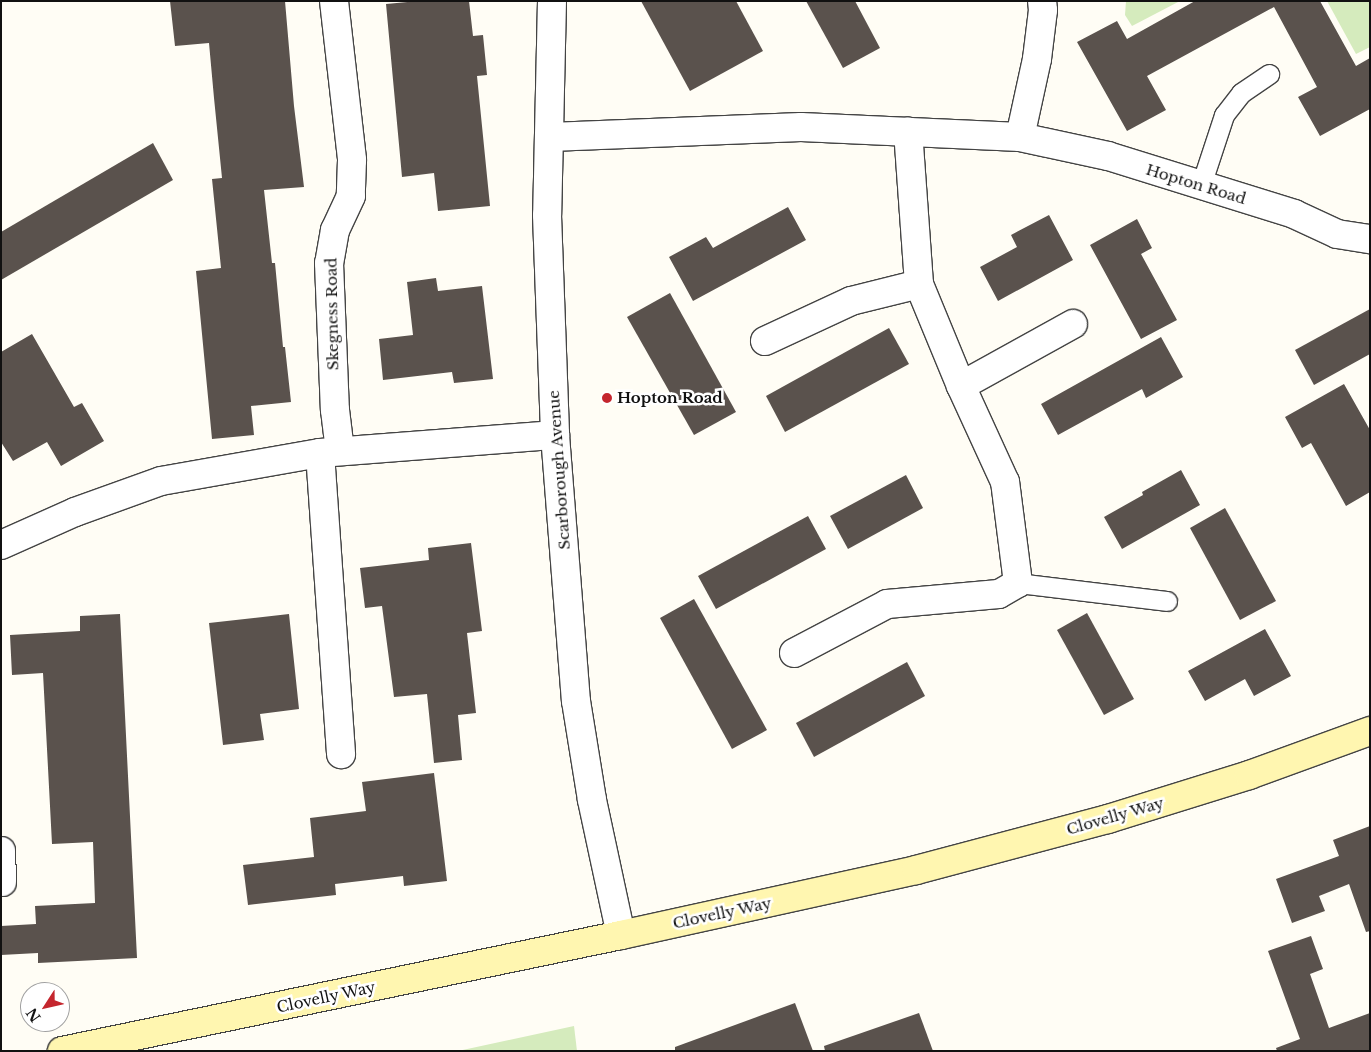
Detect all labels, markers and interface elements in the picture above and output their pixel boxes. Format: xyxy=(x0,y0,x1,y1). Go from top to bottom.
street label: Hopton Road xyxy=(1144,160,1248,208)
street label: Skegness Road xyxy=(322,257,342,371)
street label: Scarborough Avenue xyxy=(544,389,574,551)
place label: Hopton Road xyxy=(617,389,723,407)
marker: Hopton Road xyxy=(601,392,613,404)
street label: Clovelly Way xyxy=(1064,793,1166,839)
street label: Clovelly Way xyxy=(671,894,773,932)
street label: Clovelly Way xyxy=(275,978,377,1016)
north arrow xyxy=(20,982,70,1032)
text: N xyxy=(22,1004,45,1026)

